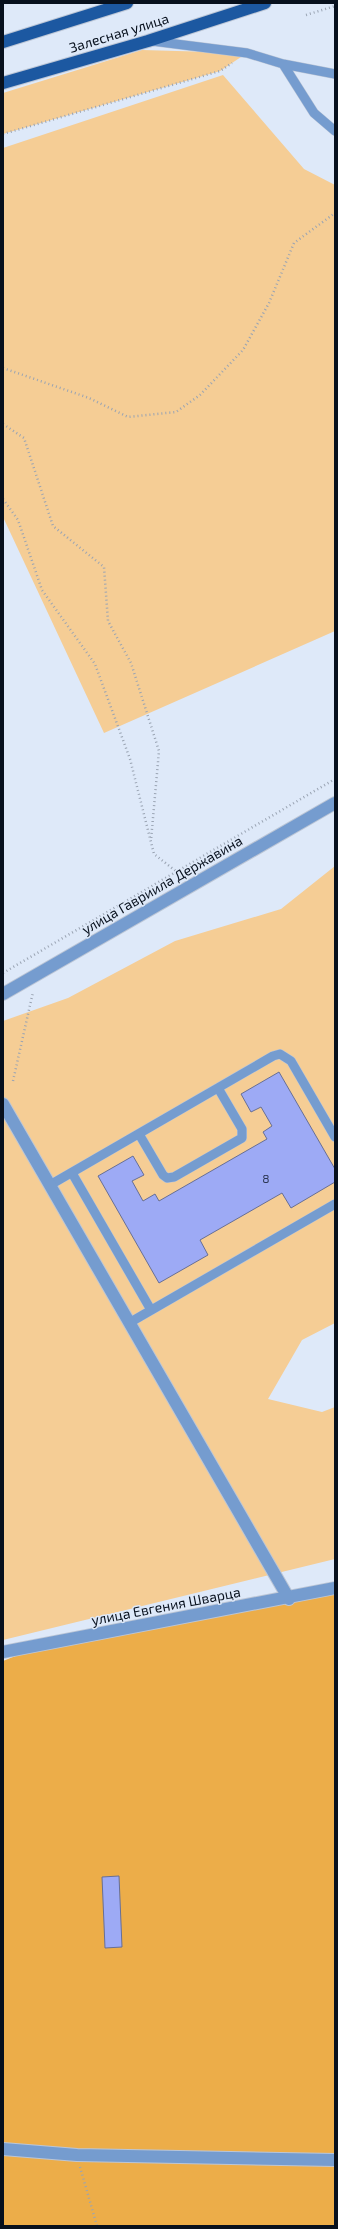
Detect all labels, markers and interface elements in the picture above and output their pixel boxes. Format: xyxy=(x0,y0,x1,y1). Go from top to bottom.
street label: Залесная улица xyxy=(67,9,171,56)
street label: улица Гавриила Державина xyxy=(78,832,245,938)
house number: 8 xyxy=(262,1171,270,1185)
street label: улица Евгения Шварца xyxy=(90,1583,242,1628)

